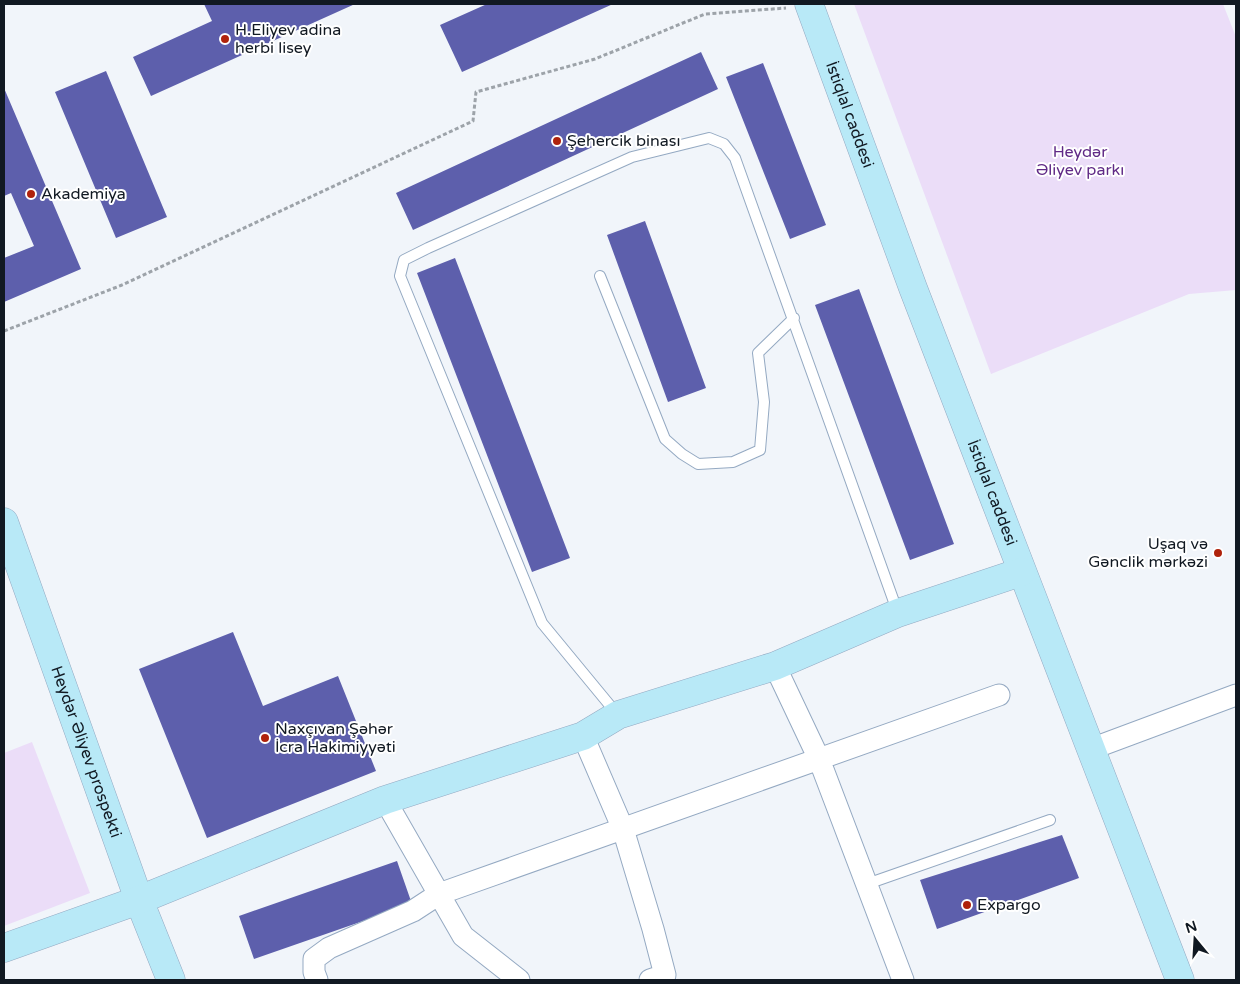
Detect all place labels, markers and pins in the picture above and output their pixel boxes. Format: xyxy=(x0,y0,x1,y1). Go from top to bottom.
place label: H.Eliyev adina herbi lisey xyxy=(235,20,341,58)
marker: H.Eliyev adina herbi lisey xyxy=(219,33,231,45)
place label: Şehercik binası xyxy=(567,131,680,151)
marker: Şehercik binası xyxy=(551,135,563,147)
place label: Akademiya xyxy=(41,184,126,204)
marker: Akademiya xyxy=(25,188,37,200)
place label: Uşaq və Gənclik mərkəzi xyxy=(1088,534,1208,572)
marker: Uşaq və Gənclik mərkəzi xyxy=(1212,547,1224,559)
place label: Naxçıvan Şəhər İcra Hakimiyyəti xyxy=(275,719,396,757)
marker: Naxçıvan Şəhər İcra Hakimiyyəti xyxy=(259,732,271,744)
place label: Expargo xyxy=(977,895,1041,915)
marker: Expargo xyxy=(961,899,973,911)

